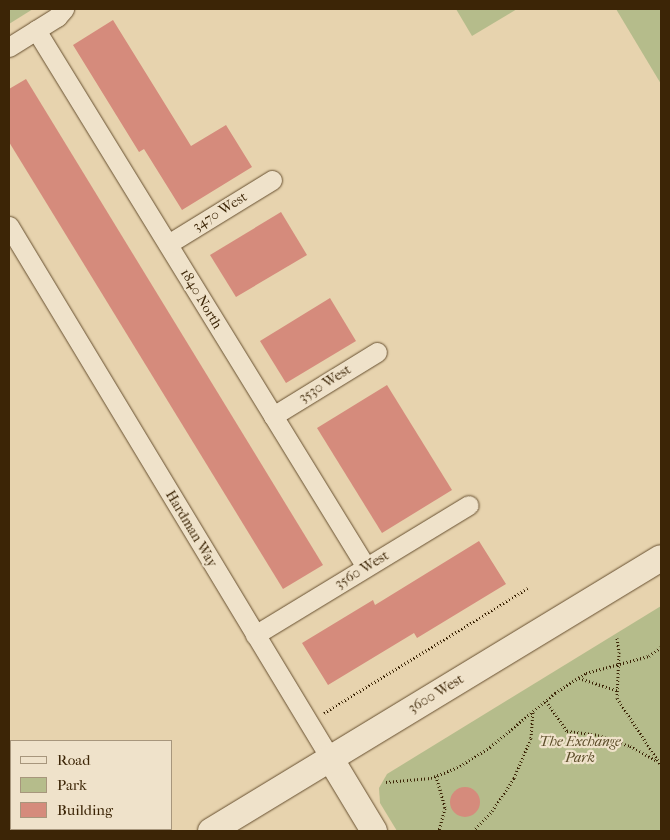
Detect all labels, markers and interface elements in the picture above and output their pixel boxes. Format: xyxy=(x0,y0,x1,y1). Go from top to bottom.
street label: 3470 West xyxy=(190,189,250,235)
street label: 1840 North xyxy=(176,266,226,332)
street label: 3530 West xyxy=(296,361,354,407)
street label: Hardman Way xyxy=(161,488,221,570)
street label: 3560 West xyxy=(332,547,392,593)
street label: 3600 West xyxy=(405,671,467,717)
park label: The Exchange Park xyxy=(539,734,621,766)
legend xyxy=(10,740,172,830)
text: Road xyxy=(57,751,90,769)
text: Park xyxy=(57,776,87,794)
text: Building xyxy=(57,801,113,819)

